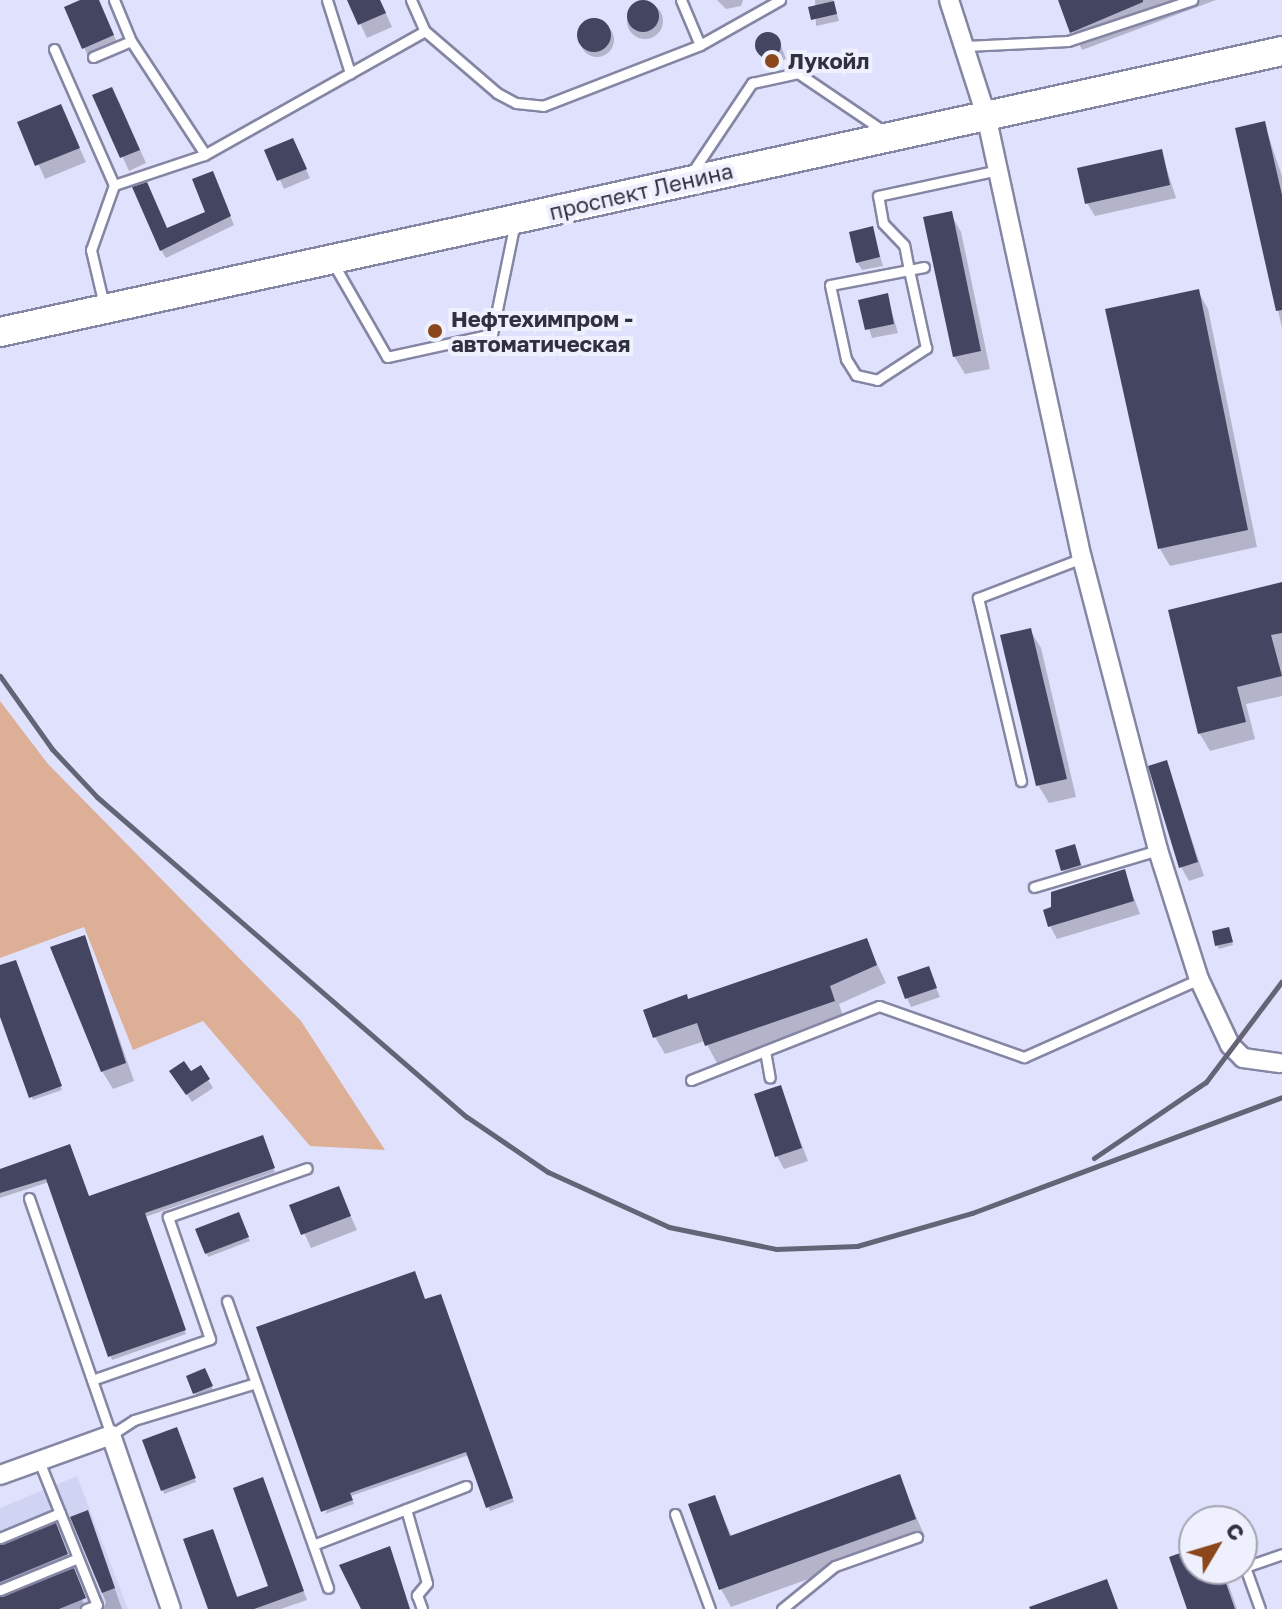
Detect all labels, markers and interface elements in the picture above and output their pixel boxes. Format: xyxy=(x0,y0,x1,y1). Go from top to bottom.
place label: Лукойл xyxy=(788,48,869,74)
marker: Лукойл xyxy=(763,52,781,70)
street label: проспект Ленина xyxy=(546,157,736,225)
place label: Нефтехимпром - автоматическая xyxy=(451,305,633,356)
marker: Нефтехимпром - автоматическая xyxy=(426,322,444,340)
north arrow xyxy=(1178,1505,1258,1585)
text: С xyxy=(1220,1517,1251,1546)

